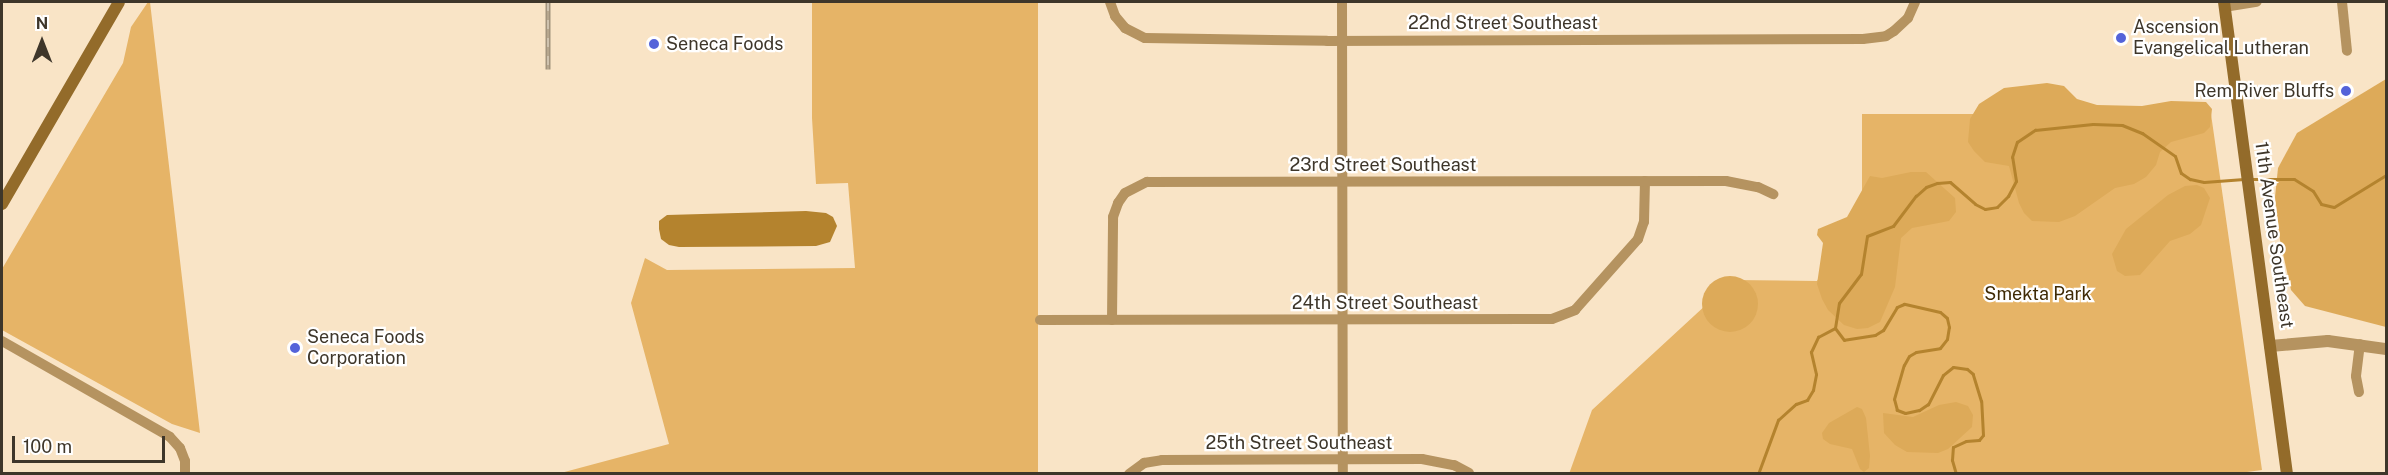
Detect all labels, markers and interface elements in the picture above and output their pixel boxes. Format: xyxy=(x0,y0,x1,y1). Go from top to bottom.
north arrow xyxy=(12,12,72,72)
street label: 22nd Street Southeast xyxy=(1408,12,1598,34)
text: N xyxy=(36,14,48,33)
place label: Ascension Evangelical Lutheran xyxy=(2133,17,2309,60)
marker: Ascension Evangelical Lutheran xyxy=(2114,31,2128,45)
place label: Seneca Foods xyxy=(666,33,783,55)
marker: Seneca Foods xyxy=(647,37,661,51)
place label: Rem River Bluffs xyxy=(2194,80,2334,102)
marker: Rem River Bluffs xyxy=(2339,84,2353,98)
street label: 11th Avenue Southeast xyxy=(2250,140,2298,330)
street label: 23rd Street Southeast xyxy=(1290,154,1476,176)
park label: Smekta Park xyxy=(1984,283,2092,305)
street label: 24th Street Southeast xyxy=(1292,292,1478,314)
place label: Seneca Foods Corporation xyxy=(307,327,424,370)
marker: Seneca Foods Corporation xyxy=(288,341,302,355)
scale bar xyxy=(15,424,168,462)
street label: 25th Street Southeast xyxy=(1206,432,1392,454)
text: 100 m xyxy=(23,436,72,457)

